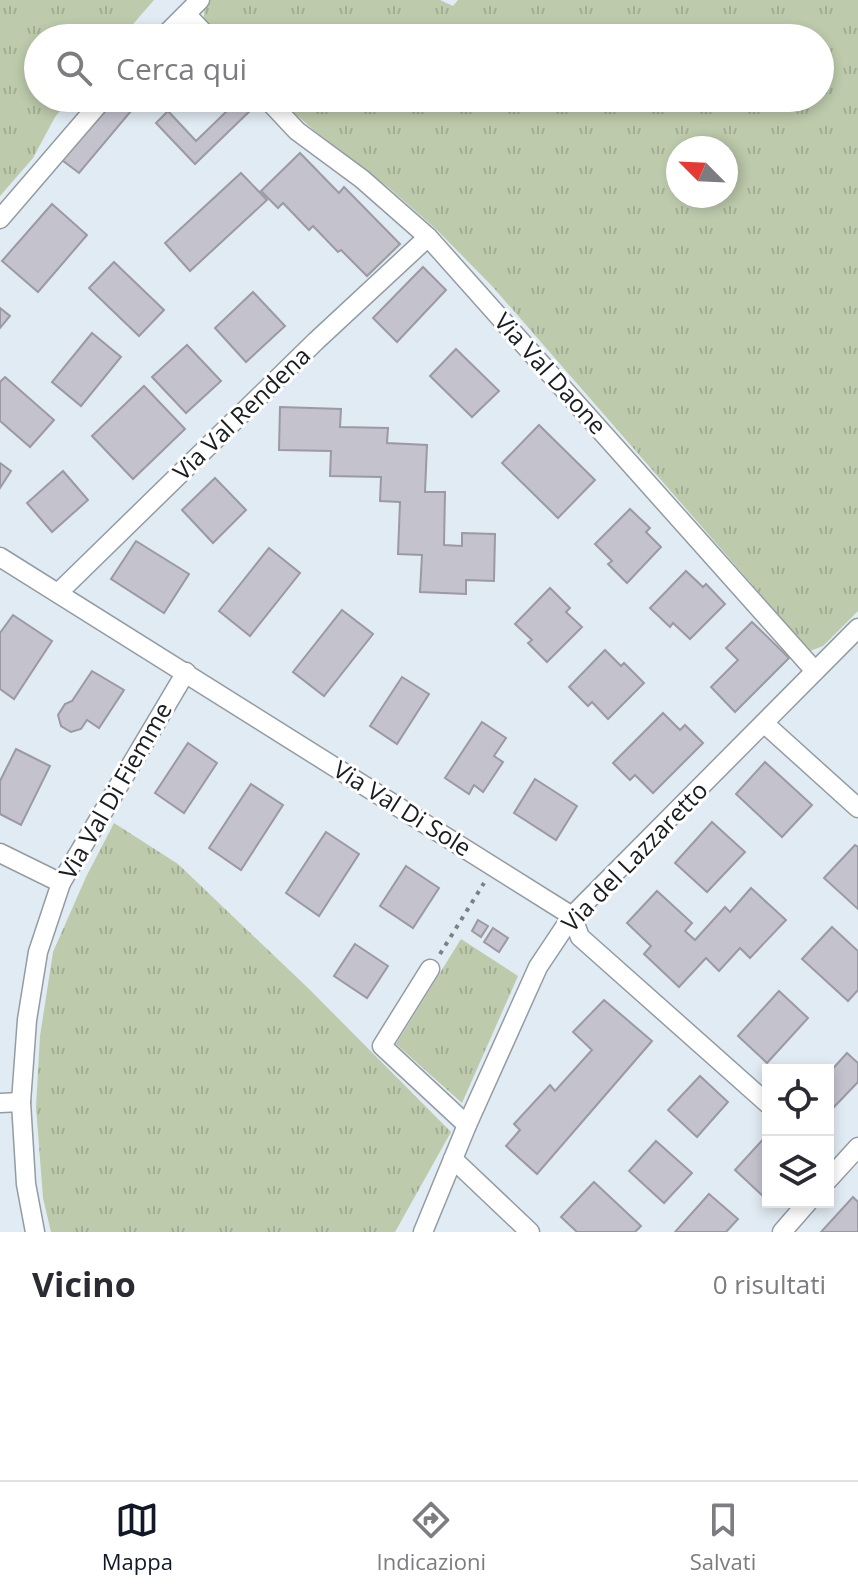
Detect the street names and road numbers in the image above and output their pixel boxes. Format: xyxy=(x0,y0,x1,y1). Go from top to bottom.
street label: Via Val Daone xyxy=(488,305,615,441)
street label: Via Val Rendena xyxy=(165,339,317,487)
street label: Via Val Di Fiemme xyxy=(51,696,179,885)
street label: Via Val Di Sole xyxy=(328,752,478,863)
street label: Via del Lazzaretto xyxy=(554,774,714,938)

